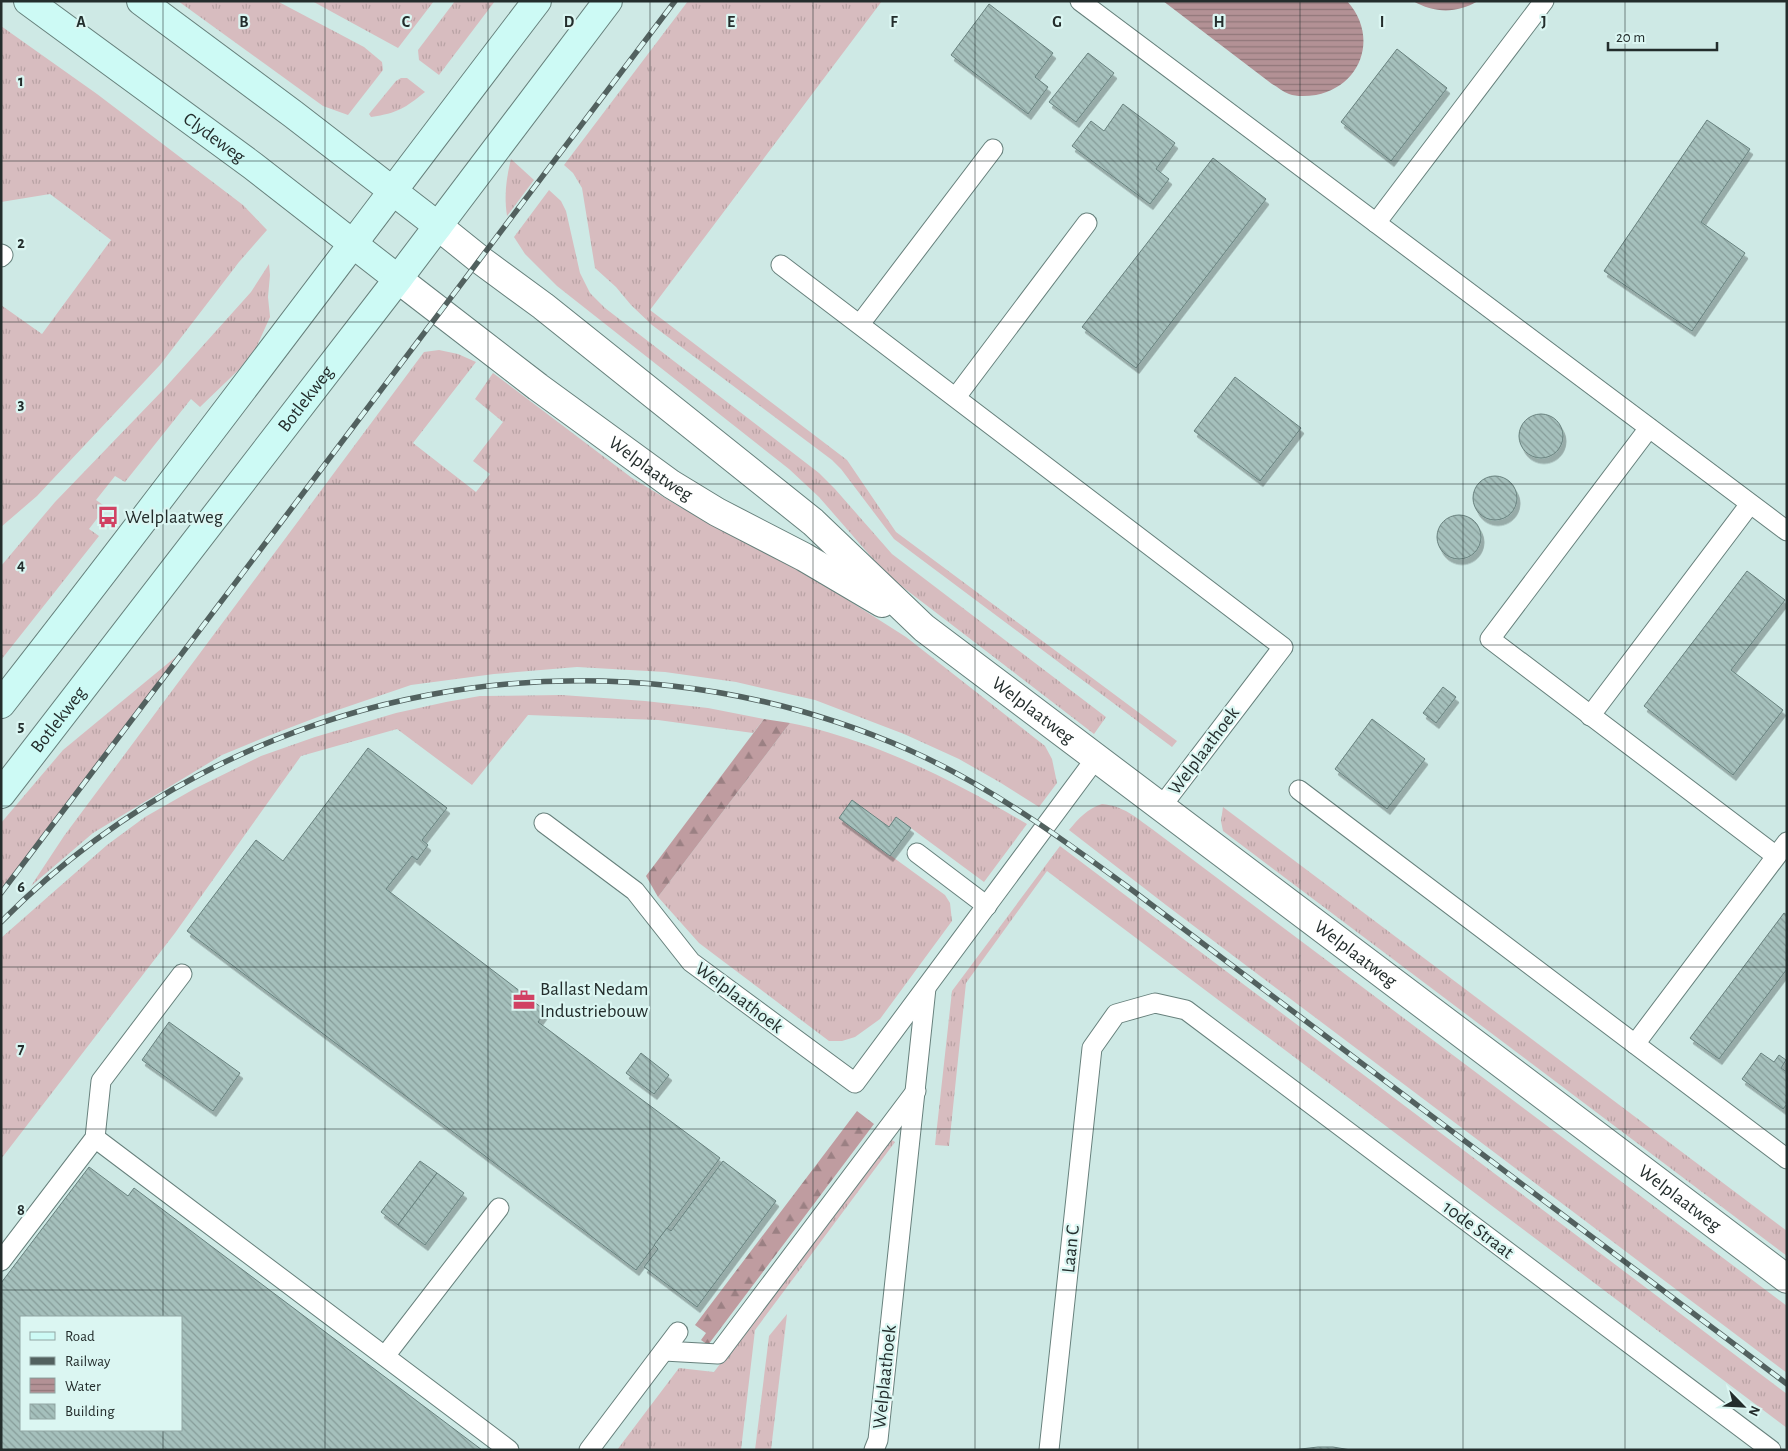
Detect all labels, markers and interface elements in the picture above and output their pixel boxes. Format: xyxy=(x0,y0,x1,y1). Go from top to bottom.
text: A xyxy=(76,14,86,30)
text: B xyxy=(239,14,249,30)
text: C xyxy=(402,14,411,30)
text: D xyxy=(564,14,575,30)
text: E xyxy=(727,14,735,30)
text: F xyxy=(890,14,898,30)
text: G xyxy=(1052,14,1062,30)
text: H xyxy=(1213,14,1225,30)
text: I xyxy=(1380,14,1384,30)
text: J xyxy=(1541,14,1547,30)
scale bar xyxy=(1608,20,1717,52)
text: 20 m xyxy=(1616,30,1645,45)
text: 1 xyxy=(18,73,24,89)
street label: Clydeweg xyxy=(180,109,249,167)
text: 2 xyxy=(17,235,25,251)
street label: Botlekweg xyxy=(274,362,337,435)
text: 3 xyxy=(18,396,25,412)
street label: Welplaatweg xyxy=(605,432,697,505)
bus stop icon: Welplaatweg xyxy=(95,504,121,530)
place label: Welplaatweg xyxy=(125,508,224,527)
text: 4 xyxy=(17,557,25,573)
street label: Welplaatweg xyxy=(988,673,1079,748)
street label: Botlekweg xyxy=(27,682,90,756)
street label: Welplaathoek xyxy=(1165,703,1243,798)
text: 5 xyxy=(18,718,25,734)
text: 6 xyxy=(17,879,25,895)
street label: Welplaatweg xyxy=(1311,917,1401,991)
street label: Welplaathoek xyxy=(692,959,787,1037)
place label: Ballast Nedam Industriebouw xyxy=(540,980,648,1021)
office icon: Ballast Nedam Industriebouw xyxy=(511,987,537,1013)
text: 7 xyxy=(18,1041,25,1057)
street label: Welplaatweg xyxy=(1635,1161,1725,1236)
street label: 10de Straat xyxy=(1439,1197,1517,1263)
text: 8 xyxy=(17,1202,25,1218)
street label: Laan C xyxy=(1059,1224,1083,1274)
legend xyxy=(20,1316,182,1431)
street label: Welplaathoek xyxy=(870,1324,900,1430)
text: Road xyxy=(65,1329,95,1344)
text: Railway xyxy=(65,1354,111,1369)
text: Water xyxy=(65,1379,101,1394)
north arrow xyxy=(1718,1381,1768,1431)
text: Building xyxy=(65,1404,115,1419)
text: N xyxy=(1746,1404,1762,1418)

